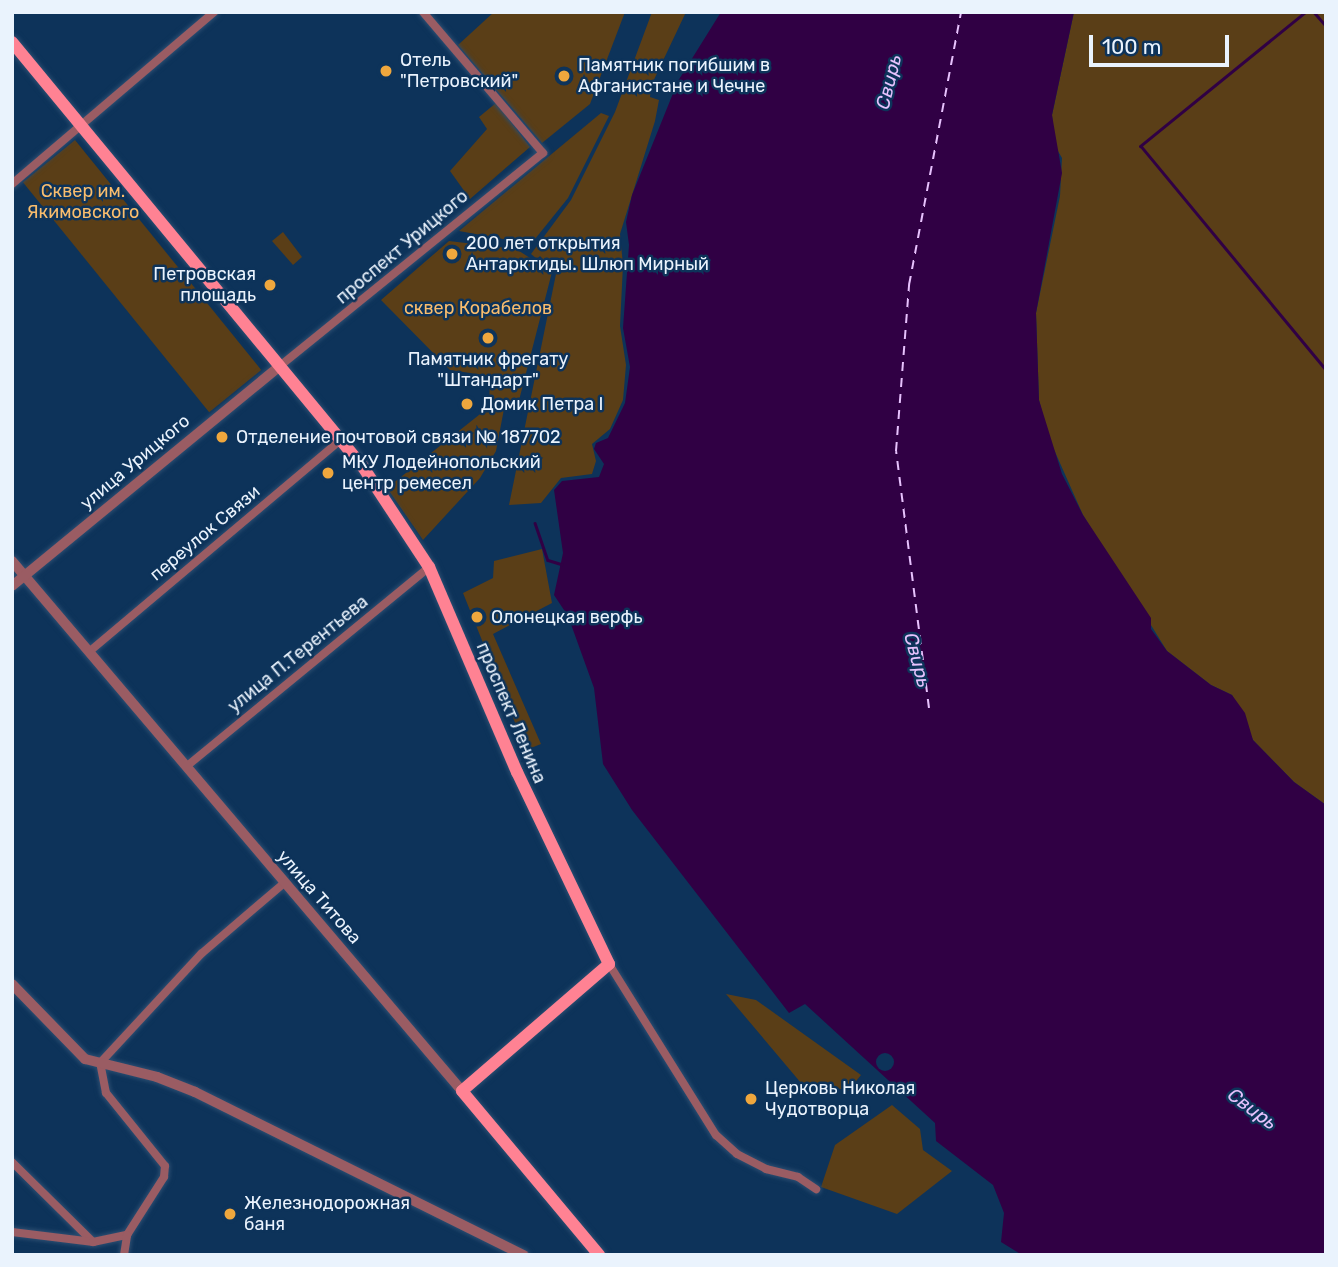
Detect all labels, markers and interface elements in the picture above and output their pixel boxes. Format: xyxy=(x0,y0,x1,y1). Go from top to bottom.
scale bar xyxy=(1093,21,1233,65)
text: 100 m xyxy=(1102,34,1161,59)
place label: Отель "Петровский" xyxy=(400,50,518,92)
water label: Свирь xyxy=(871,52,907,112)
place label: Памятник погибшим в Афганистане и Чечне xyxy=(578,55,770,98)
marker: Отель "Петровский" xyxy=(378,63,394,79)
marker: Памятник погибшим в Афганистане и Чечне xyxy=(556,68,572,84)
park label: Сквер им. Якимовского xyxy=(27,181,139,224)
street label: проспект Урицкого xyxy=(332,185,472,309)
place label: 200 лет открытия Антарктиды. Шлюп Мирный xyxy=(466,233,709,276)
marker: 200 лет открытия Антарктиды. Шлюп Мирный xyxy=(444,246,460,262)
place label: Петровская площадь xyxy=(153,264,256,306)
marker: Петровская площадь xyxy=(262,277,278,293)
park label: сквер Корабелов xyxy=(404,297,552,319)
marker: Памятник фрегату "Штандарт" xyxy=(480,330,496,346)
place label: Памятник фрегату "Штандарт" xyxy=(408,349,568,392)
place label: Домик Петра I xyxy=(481,393,604,415)
marker: Домик Петра I xyxy=(459,396,475,412)
street label: улица Урицкого xyxy=(76,410,194,514)
place label: Отделение почтовой связи № 187702 xyxy=(236,426,561,448)
marker: Отделение почтовой связи № 187702 xyxy=(214,429,230,445)
place label: МКУ Лодейнопольский центр ремесел xyxy=(342,452,541,494)
marker: МКУ Лодейнопольский центр ремесел xyxy=(320,465,336,481)
street label: переулок Связи xyxy=(145,481,265,585)
street label: улица П.Терентьева xyxy=(224,591,372,717)
place label: Олонецкая верфь xyxy=(491,606,643,628)
marker: Олонецкая верфь xyxy=(469,609,485,625)
water label: Свирь xyxy=(899,630,935,690)
street label: проспект Ленина xyxy=(472,639,550,787)
street label: улица Титова xyxy=(272,846,366,948)
place label: Церковь Николая Чудотворца xyxy=(765,1078,915,1120)
water label: Свирь xyxy=(1223,1083,1281,1135)
marker: Церковь Николая Чудотворца xyxy=(743,1091,759,1107)
place label: Железнодорожная баня xyxy=(244,1193,410,1236)
marker: Железнодорожная баня xyxy=(222,1206,238,1222)

